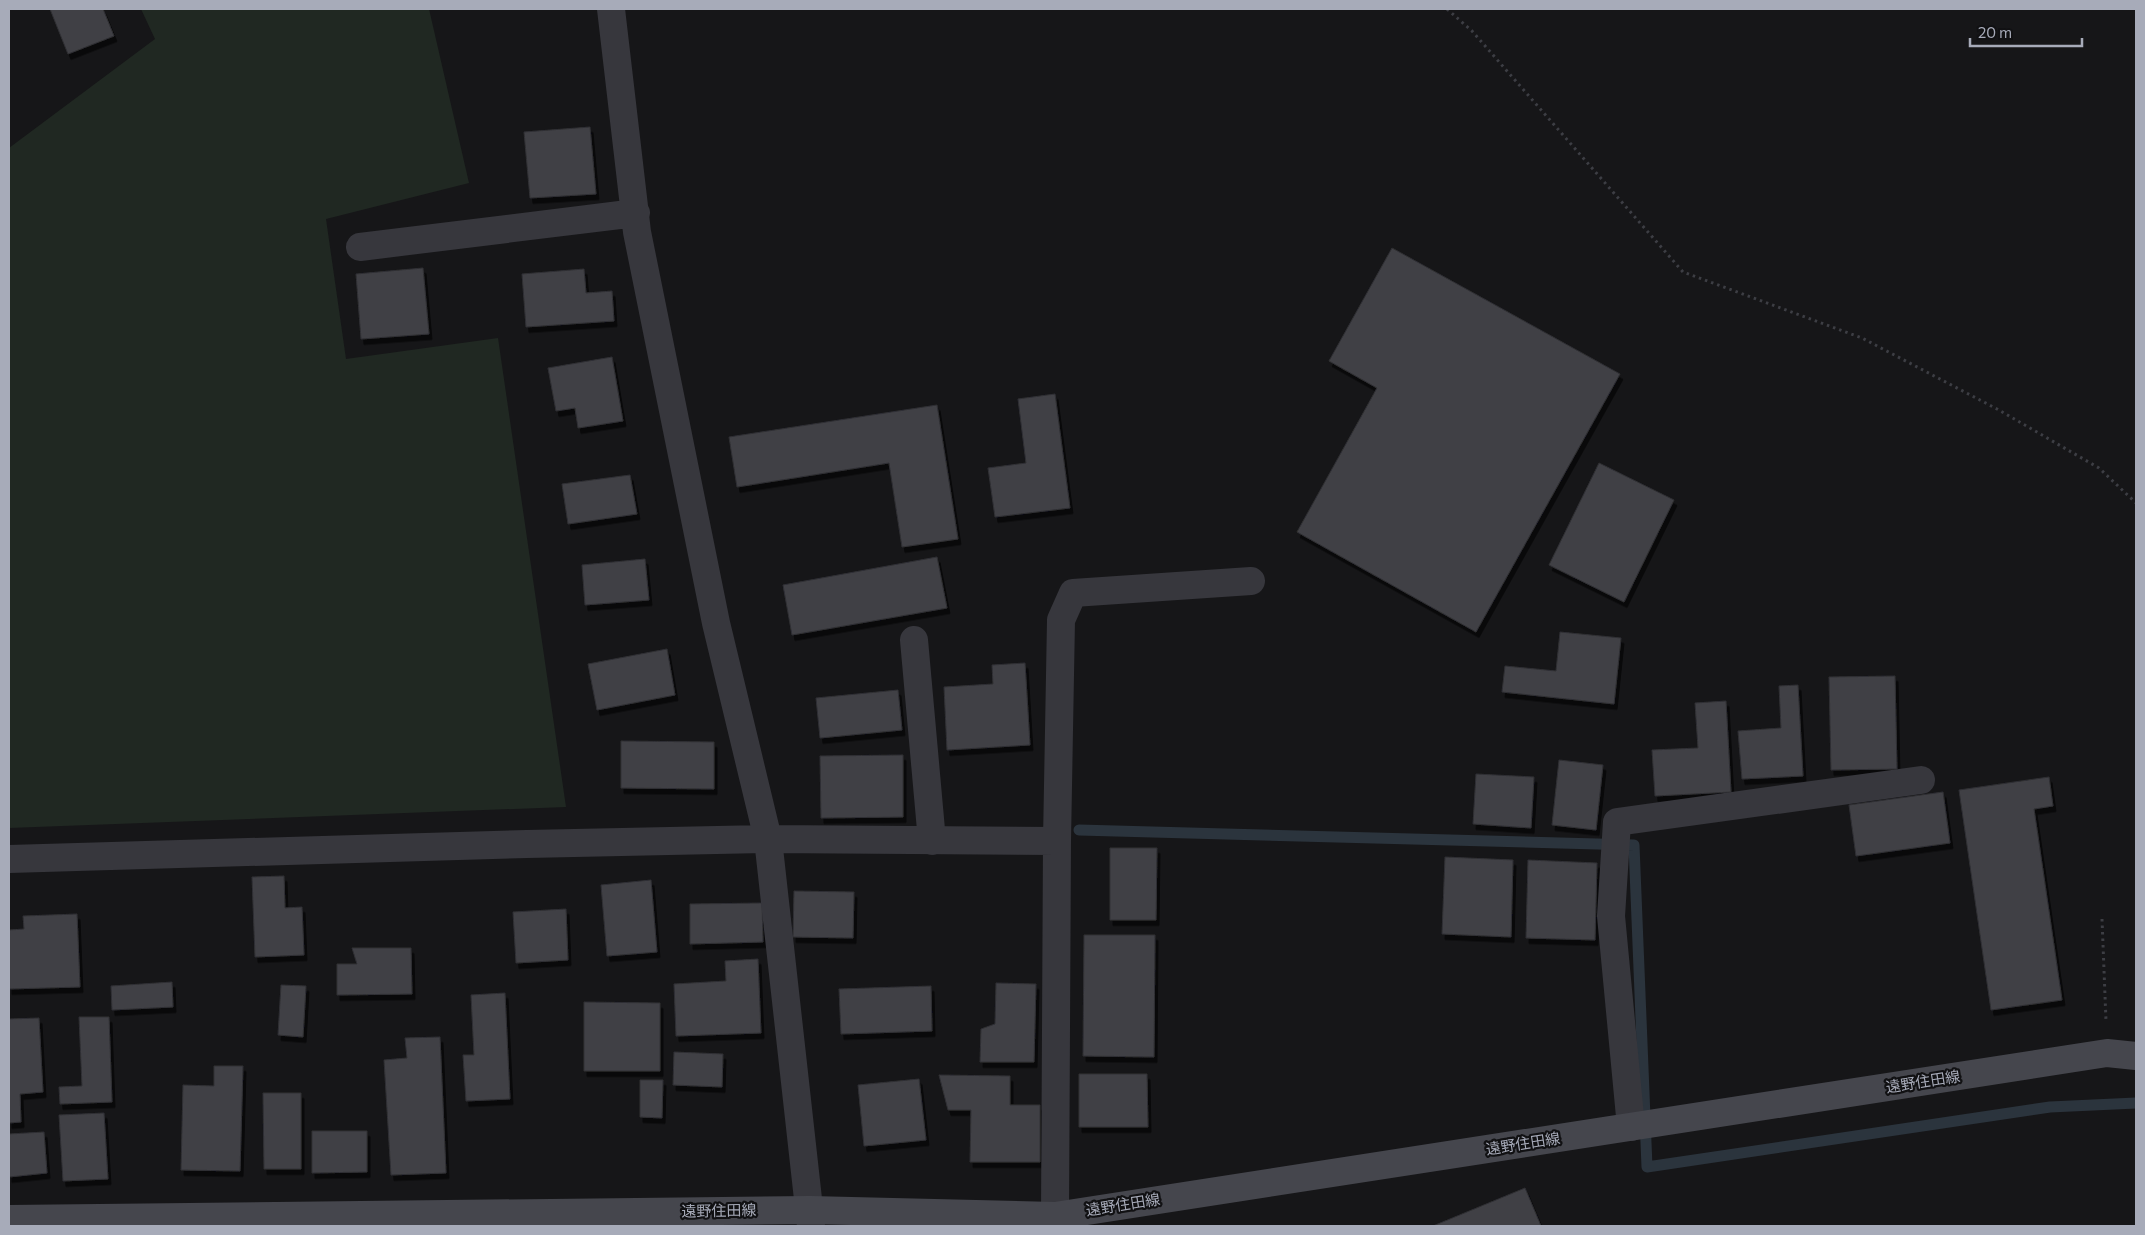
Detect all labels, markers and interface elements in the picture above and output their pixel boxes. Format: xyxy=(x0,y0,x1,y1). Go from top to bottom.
scale bar xyxy=(1970,15,2082,47)
text: 20 m xyxy=(1978,23,2012,41)
street label: 遠野住田線 xyxy=(1884,1066,1961,1096)
street label: 遠野住田線 xyxy=(1484,1128,1561,1158)
street label: 遠野住田線 xyxy=(1084,1189,1161,1219)
street label: 遠野住田線 xyxy=(681,1200,757,1220)

